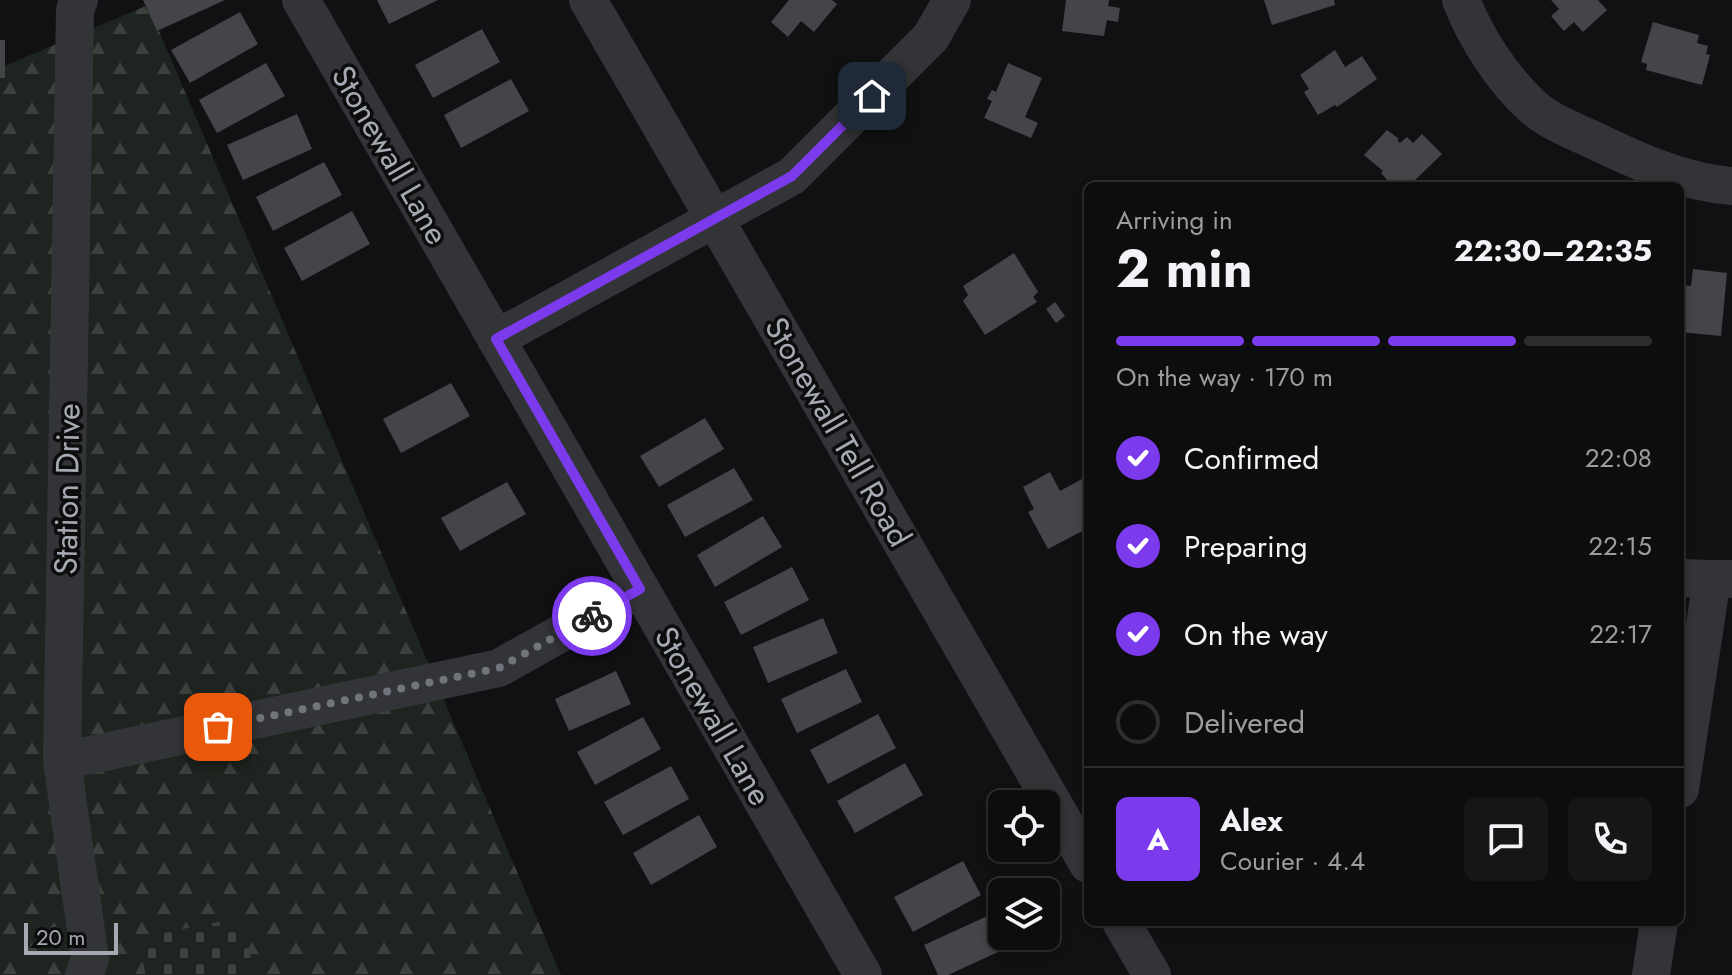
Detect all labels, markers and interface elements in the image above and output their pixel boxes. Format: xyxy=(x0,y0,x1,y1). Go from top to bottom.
street label: Stonewall Lane xyxy=(320,57,460,253)
pin xyxy=(838,62,906,130)
icon: home xyxy=(850,74,894,118)
text: Arriving in xyxy=(1116,201,1233,239)
text: 22:30–22:35 xyxy=(1454,229,1652,272)
text: 2 min xyxy=(1116,231,1253,307)
street label: Stonewall Tell Road xyxy=(753,309,923,555)
text: On the way · 170 m xyxy=(1116,358,1333,396)
street label: Station Drive xyxy=(43,403,91,575)
icon: check xyxy=(1116,436,1160,480)
text: Confirmed xyxy=(1184,437,1319,480)
text: 22:08 xyxy=(1585,439,1652,477)
icon: check xyxy=(1116,524,1160,568)
text: Preparing xyxy=(1184,525,1308,568)
text: 22:15 xyxy=(1588,527,1652,565)
courier xyxy=(552,576,632,656)
icon: bike xyxy=(570,594,614,638)
icon: check xyxy=(1116,612,1160,656)
text: On the way xyxy=(1184,613,1328,656)
text: 22:17 xyxy=(1589,615,1652,653)
street label: Stonewall Lane xyxy=(643,618,783,814)
pin xyxy=(184,693,252,761)
text: Delivered xyxy=(1184,701,1305,744)
icon: bag xyxy=(196,705,240,749)
map controls xyxy=(988,790,1060,950)
button: locate xyxy=(988,790,1060,862)
button: chat xyxy=(1464,797,1548,881)
button: phone xyxy=(1568,797,1652,881)
text: Alex xyxy=(1220,799,1283,842)
text: A xyxy=(1147,818,1169,861)
text: Courier · 4.4 xyxy=(1220,842,1365,880)
button: layers xyxy=(988,878,1060,950)
scale bar xyxy=(24,919,118,955)
text: 20 m xyxy=(36,921,85,953)

